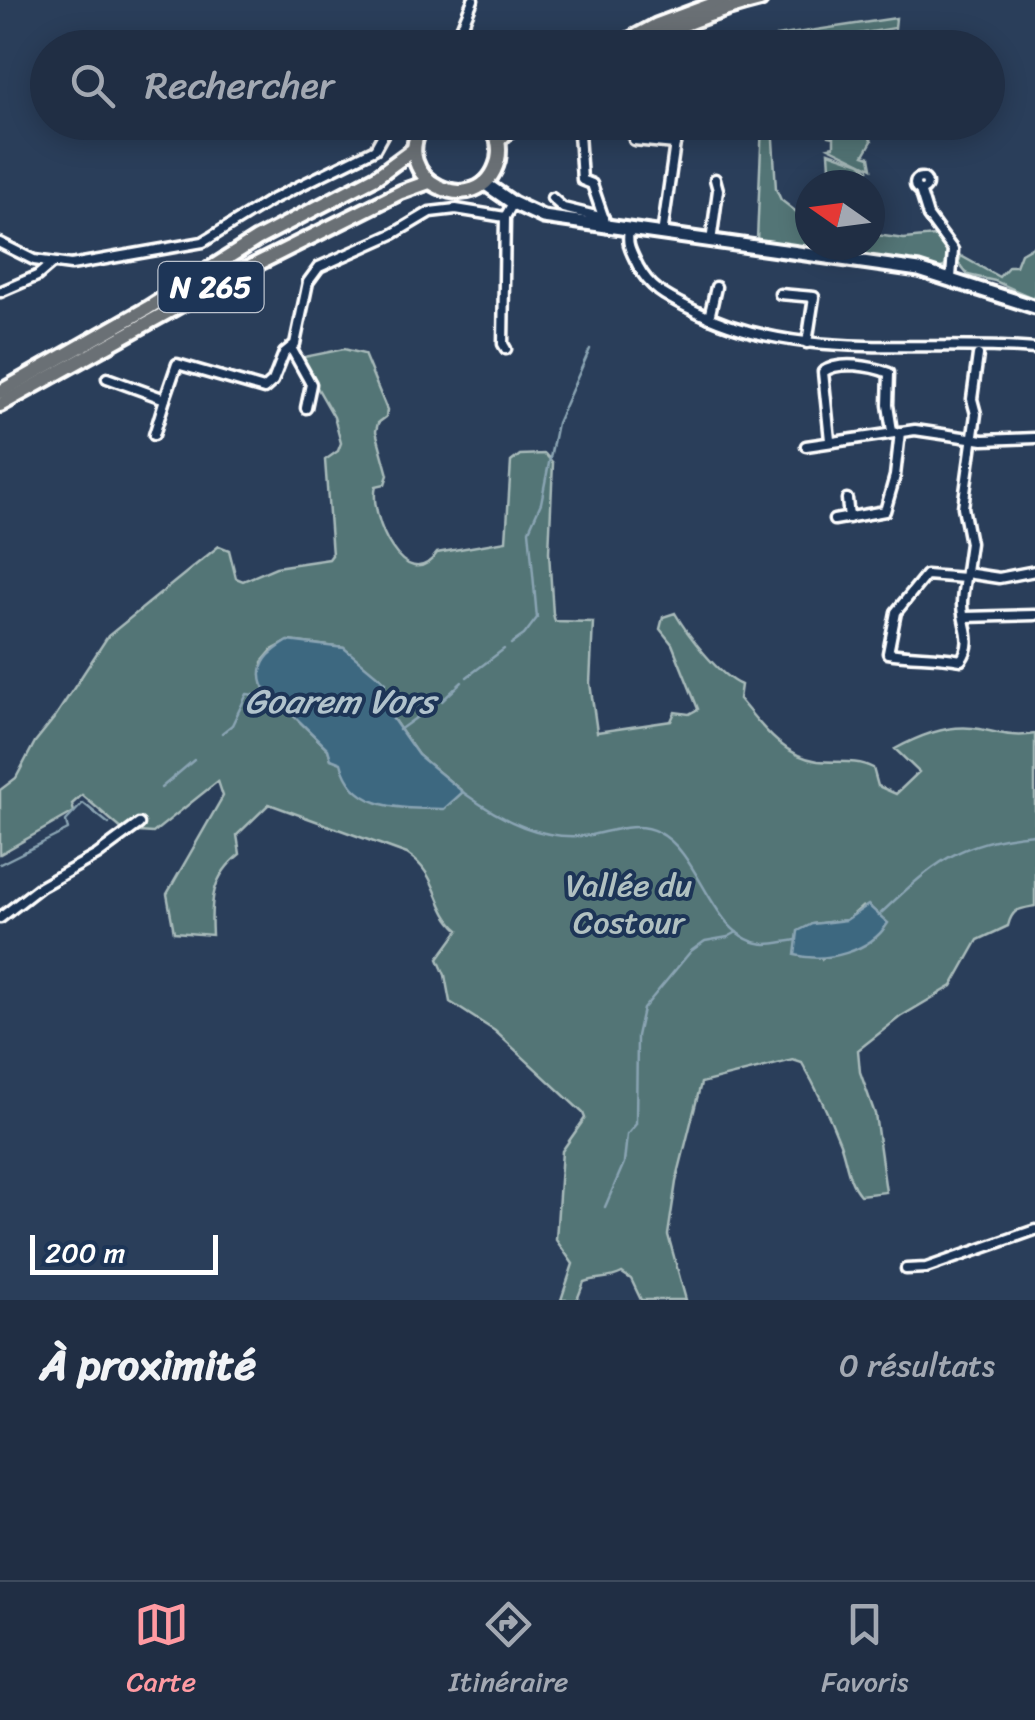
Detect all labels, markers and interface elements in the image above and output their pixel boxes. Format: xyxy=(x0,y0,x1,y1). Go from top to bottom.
search box xyxy=(30,30,1005,140)
text: Rechercher xyxy=(145,52,334,119)
icon: search xyxy=(65,58,120,113)
north arrow xyxy=(795,170,885,260)
road number: N 265 xyxy=(158,262,264,312)
water label: Goarem Vors xyxy=(245,670,440,732)
park label: Vallée du Costour xyxy=(566,857,692,951)
text: 200 m xyxy=(45,1228,125,1277)
scale bar xyxy=(30,1230,218,1274)
text: À proximité xyxy=(40,1328,256,1402)
text: 0 résultats xyxy=(839,1337,995,1394)
tab: Carte xyxy=(126,1597,196,1706)
tab: Itinéraire xyxy=(449,1597,569,1706)
tab: Favoris xyxy=(821,1597,909,1706)

